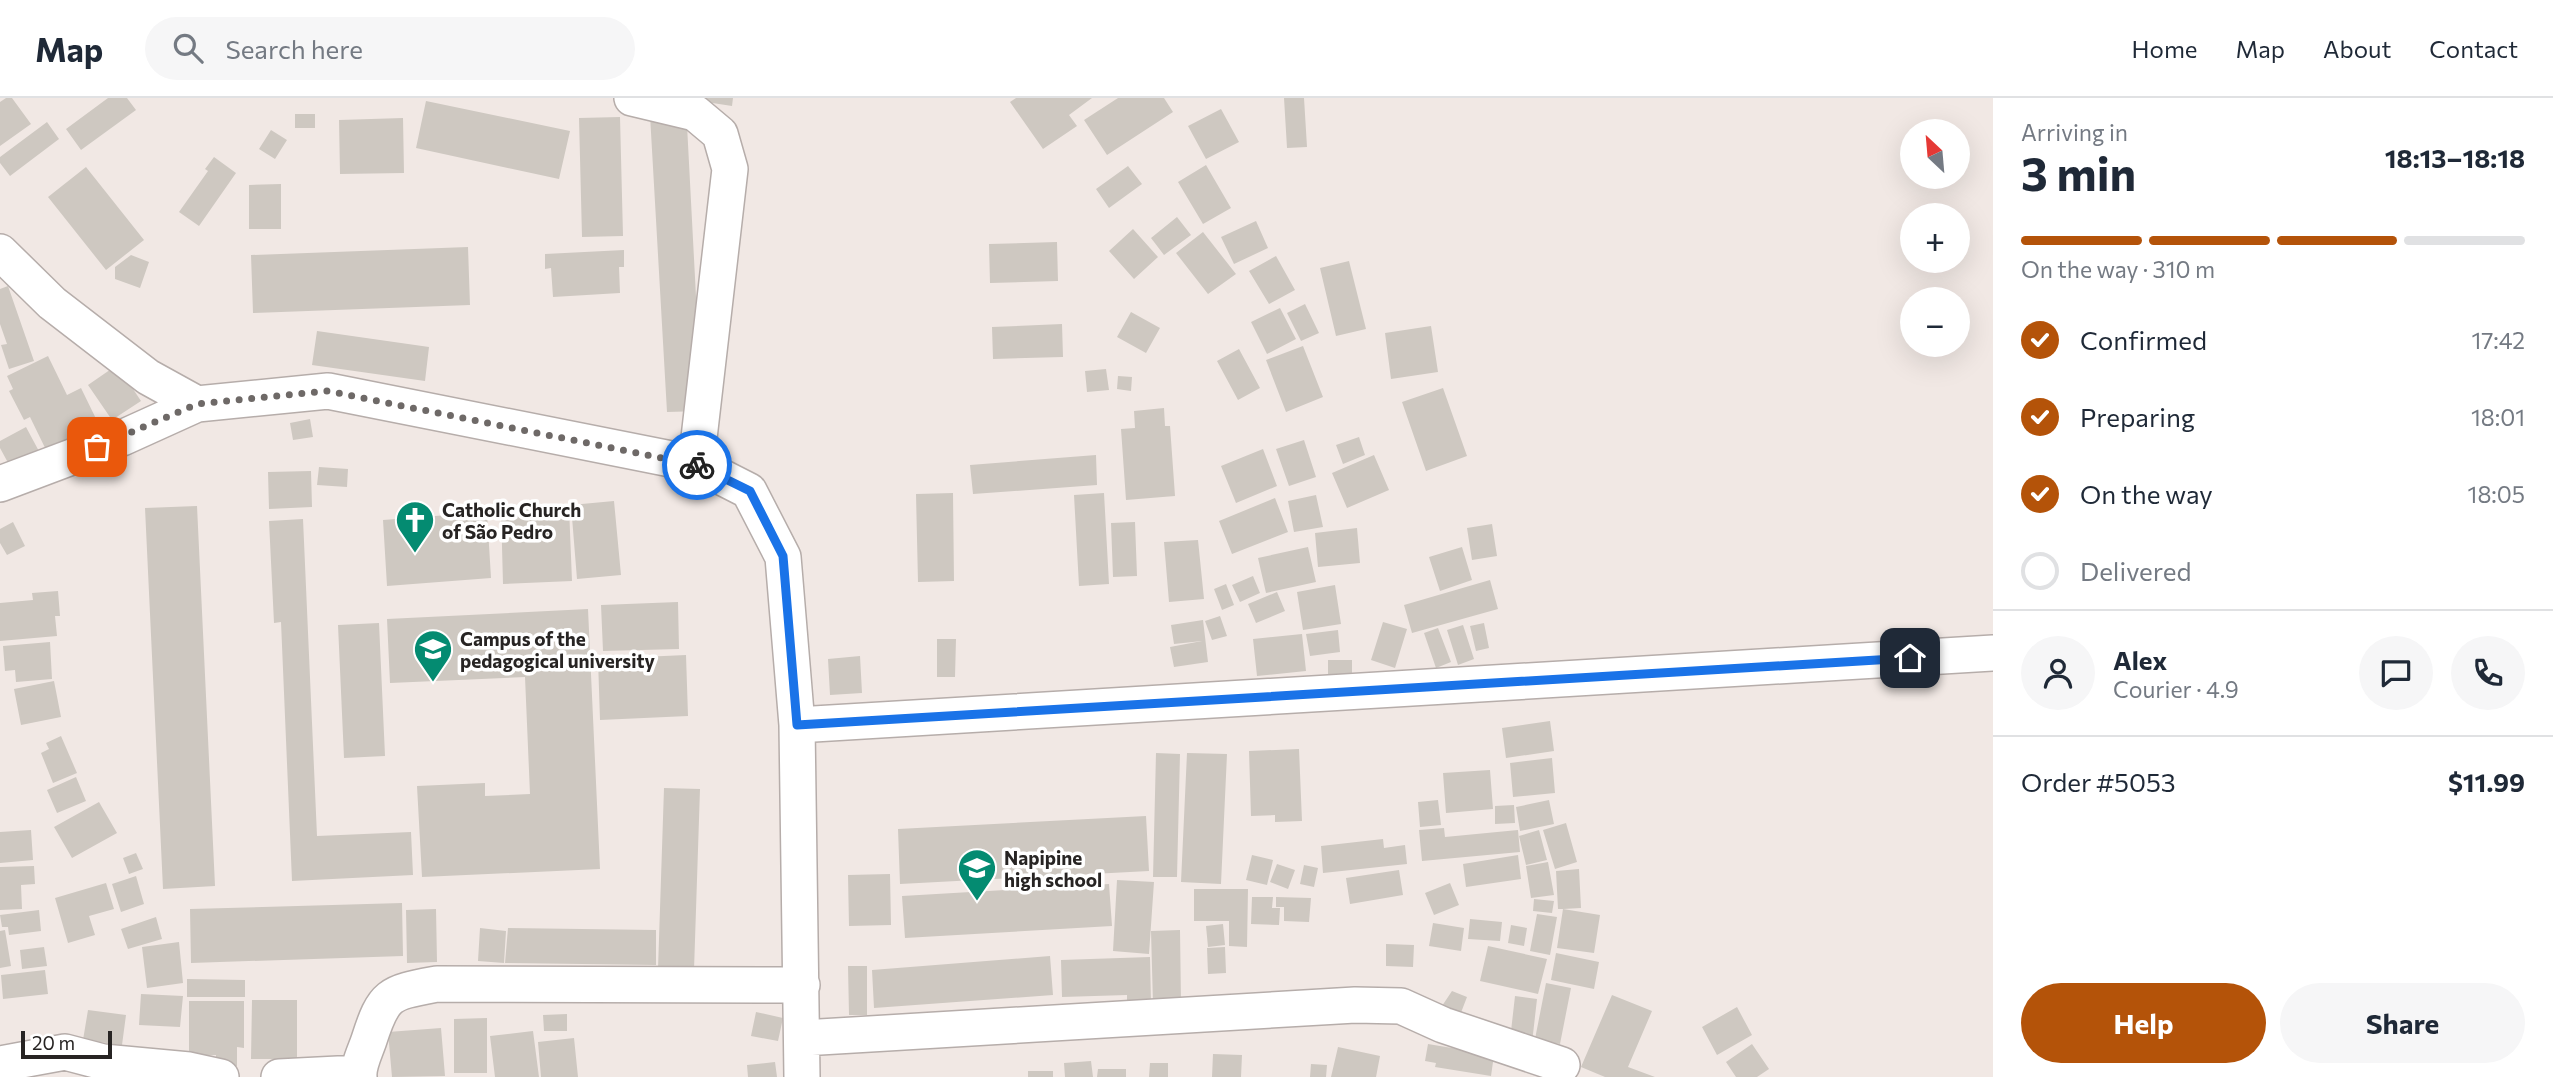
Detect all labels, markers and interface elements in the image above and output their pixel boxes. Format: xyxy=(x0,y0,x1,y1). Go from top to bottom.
search box xyxy=(145,17,635,80)
text: Map xyxy=(35,28,103,69)
icon: search xyxy=(169,29,207,67)
text: Search here xyxy=(225,33,363,64)
text: Home xyxy=(2132,34,2198,63)
text: Map xyxy=(2236,34,2285,63)
text: About xyxy=(2323,34,2391,63)
text: Contact xyxy=(2429,34,2518,63)
text: Arriving in xyxy=(2021,118,2128,146)
north arrow xyxy=(1900,119,1970,189)
map controls xyxy=(1900,119,1970,357)
text: 18:13–18:18 xyxy=(2385,142,2525,173)
text: 3 min xyxy=(2021,144,2136,200)
button: + xyxy=(1900,203,1970,273)
text: On the way · 310 m xyxy=(2021,255,2215,283)
button: − xyxy=(1900,287,1970,357)
icon: check xyxy=(2021,321,2059,359)
text: Confirmed xyxy=(2080,324,2207,355)
text: 17:42 xyxy=(2471,326,2525,354)
icon: check xyxy=(2021,398,2059,436)
text: Preparing xyxy=(2080,401,2195,432)
text: 18:01 xyxy=(2471,403,2525,431)
pin xyxy=(67,417,127,477)
icon: bag xyxy=(78,428,116,466)
courier xyxy=(662,430,732,500)
icon: bike xyxy=(678,446,716,484)
icon: check xyxy=(2021,475,2059,513)
text: On the way xyxy=(2080,478,2213,509)
text: 18:05 xyxy=(2468,480,2525,508)
place label: Catholic Church of São Pedro xyxy=(442,498,581,543)
church icon: Catholic Church of São Pedro xyxy=(394,499,436,554)
text: Delivered xyxy=(2080,555,2191,586)
place label: Campus of the pedagogical university xyxy=(460,627,656,672)
school or university icon: Campus of the pedagogical university xyxy=(412,628,454,683)
pin xyxy=(1880,628,1940,688)
button: person xyxy=(2021,636,2095,710)
button: chat xyxy=(2359,636,2433,710)
button: phone xyxy=(2451,636,2525,710)
icon: home xyxy=(1891,639,1929,677)
text: Alex xyxy=(2113,644,2167,675)
text: Courier · 4.9 xyxy=(2113,675,2239,703)
text: Order #5053 xyxy=(2021,766,2176,797)
text: $11.99 xyxy=(2448,766,2525,797)
place label: Napipine high school xyxy=(1004,846,1102,891)
school or university icon: Napipine high school xyxy=(956,847,998,902)
button: Help xyxy=(2021,983,2266,1063)
button: Share xyxy=(2280,983,2525,1063)
scale bar xyxy=(21,1028,112,1060)
text: 20 m xyxy=(32,1031,75,1054)

